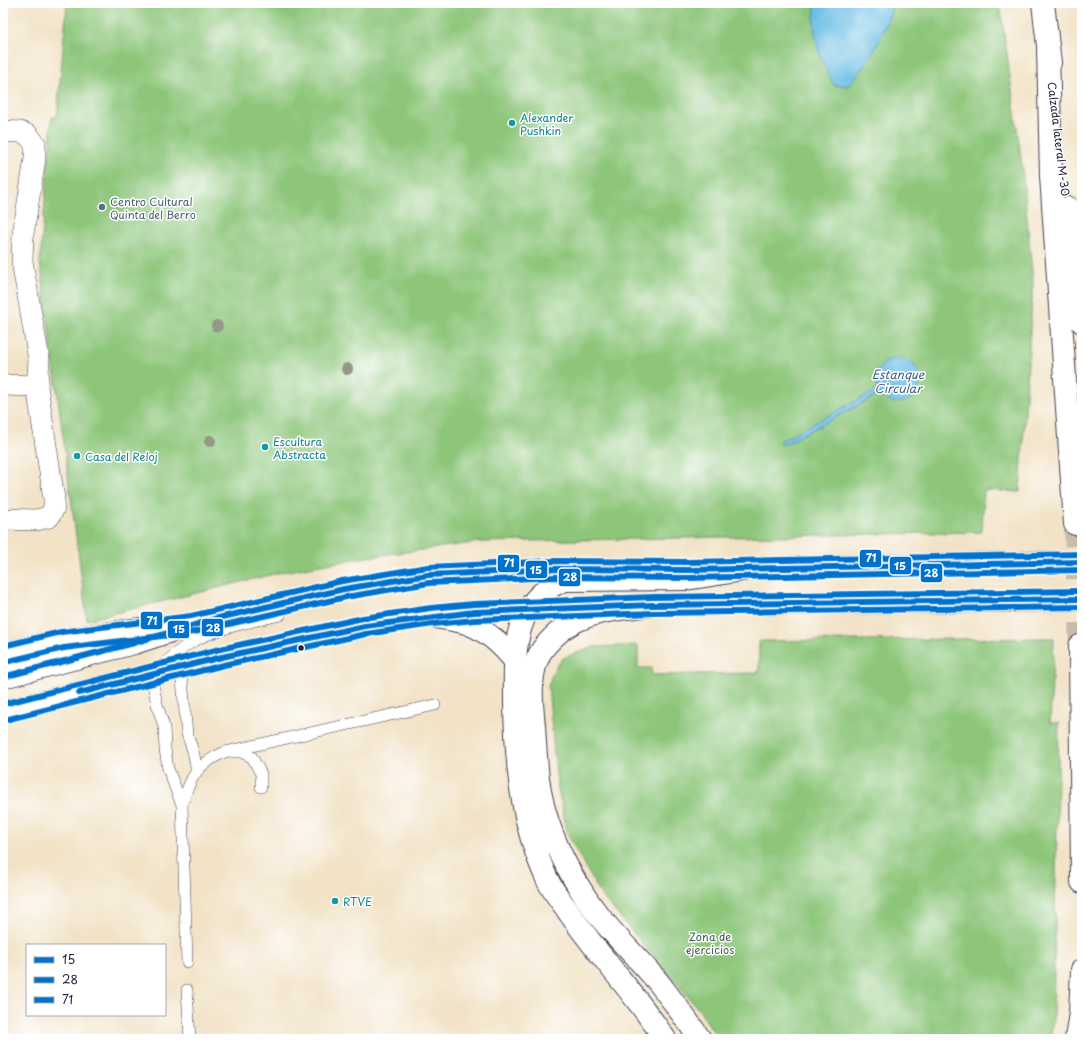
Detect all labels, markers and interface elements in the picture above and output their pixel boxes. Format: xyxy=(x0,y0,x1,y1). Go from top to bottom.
street label: Calzada lateral M-30 xyxy=(1044,81,1074,197)
place label: Alexander Pushkin xyxy=(520,109,573,139)
marker: Alexander Pushkin xyxy=(507,118,517,128)
place label: Centro Cultural Quinta del Berro xyxy=(110,193,196,223)
marker: Centro Cultural Quinta del Berro xyxy=(97,202,107,212)
water label: Estanque Circular xyxy=(872,365,925,397)
place label: Escultura Abstracta xyxy=(273,433,326,463)
marker: Escultura Abstracta xyxy=(260,442,270,452)
place label: Casa del Reloj xyxy=(85,448,158,465)
marker: Casa del Reloj xyxy=(72,451,82,461)
line badge: 71 xyxy=(859,549,882,568)
text: 71 xyxy=(866,549,877,566)
line badge: 71 xyxy=(497,554,520,573)
text: 71 xyxy=(504,554,515,571)
line badge: 15 xyxy=(889,556,912,575)
text: 15 xyxy=(894,557,906,574)
line badge: 15 xyxy=(525,560,548,579)
text: 15 xyxy=(530,561,542,578)
line badge: 28 xyxy=(920,563,943,583)
text: 28 xyxy=(924,564,938,581)
line badge: 28 xyxy=(558,568,581,587)
text: 28 xyxy=(563,568,577,585)
line badge: 71 xyxy=(140,611,163,630)
text: 71 xyxy=(147,612,158,629)
line badge: 28 xyxy=(201,618,224,637)
text: 28 xyxy=(206,619,220,636)
line badge: 15 xyxy=(167,620,190,639)
text: 15 xyxy=(173,620,185,637)
unlabelled marker xyxy=(296,643,306,653)
place label: RTVE xyxy=(343,893,372,910)
marker: RTVE xyxy=(330,896,340,906)
park label: Zona de ejercicios xyxy=(686,928,734,958)
legend xyxy=(26,944,166,1016)
text: 15 xyxy=(62,950,75,968)
text: 28 xyxy=(62,970,78,988)
text: 71 xyxy=(62,990,73,1008)

